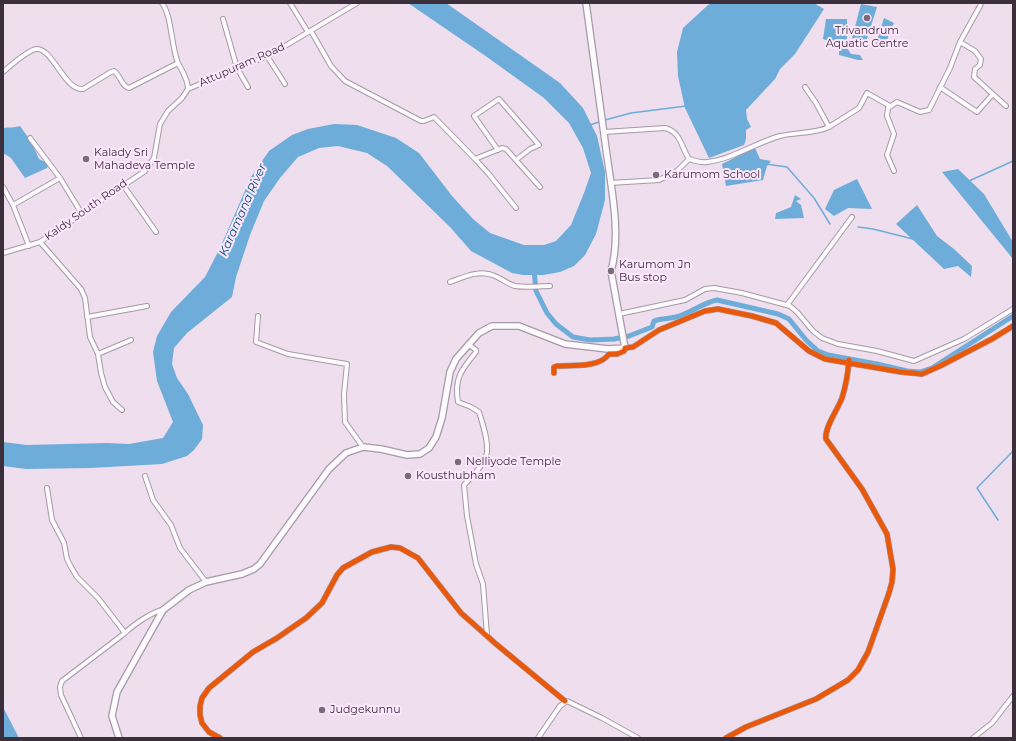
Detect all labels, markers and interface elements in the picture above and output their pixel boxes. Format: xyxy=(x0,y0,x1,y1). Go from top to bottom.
marker: Trivandrum Aquatic Centre xyxy=(862,13,872,23)
place label: Trivandrum Aquatic Centre xyxy=(826,24,908,50)
street label: Attupuram Road xyxy=(197,40,287,90)
place label: Kalady Sri Mahadeva Temple xyxy=(94,146,195,172)
marker: Kalady Sri Mahadeva Temple xyxy=(81,154,91,164)
water label: Karamana River xyxy=(216,162,270,258)
place label: Karumom School xyxy=(664,168,760,182)
marker: Karumom School xyxy=(651,170,661,180)
street label: Kaldy South Road xyxy=(42,176,130,244)
place label: Karumom Jn Bus stop xyxy=(619,258,691,284)
marker: Karumom Jn Bus stop xyxy=(606,266,616,276)
place label: Nelliyode Temple xyxy=(466,455,561,469)
marker: Nelliyode Temple xyxy=(453,457,463,467)
place label: Kousthubham xyxy=(416,469,496,483)
marker: Kousthubham xyxy=(403,471,413,481)
place label: Judgekunnu xyxy=(330,703,401,717)
marker: Judgekunnu xyxy=(317,705,327,715)

